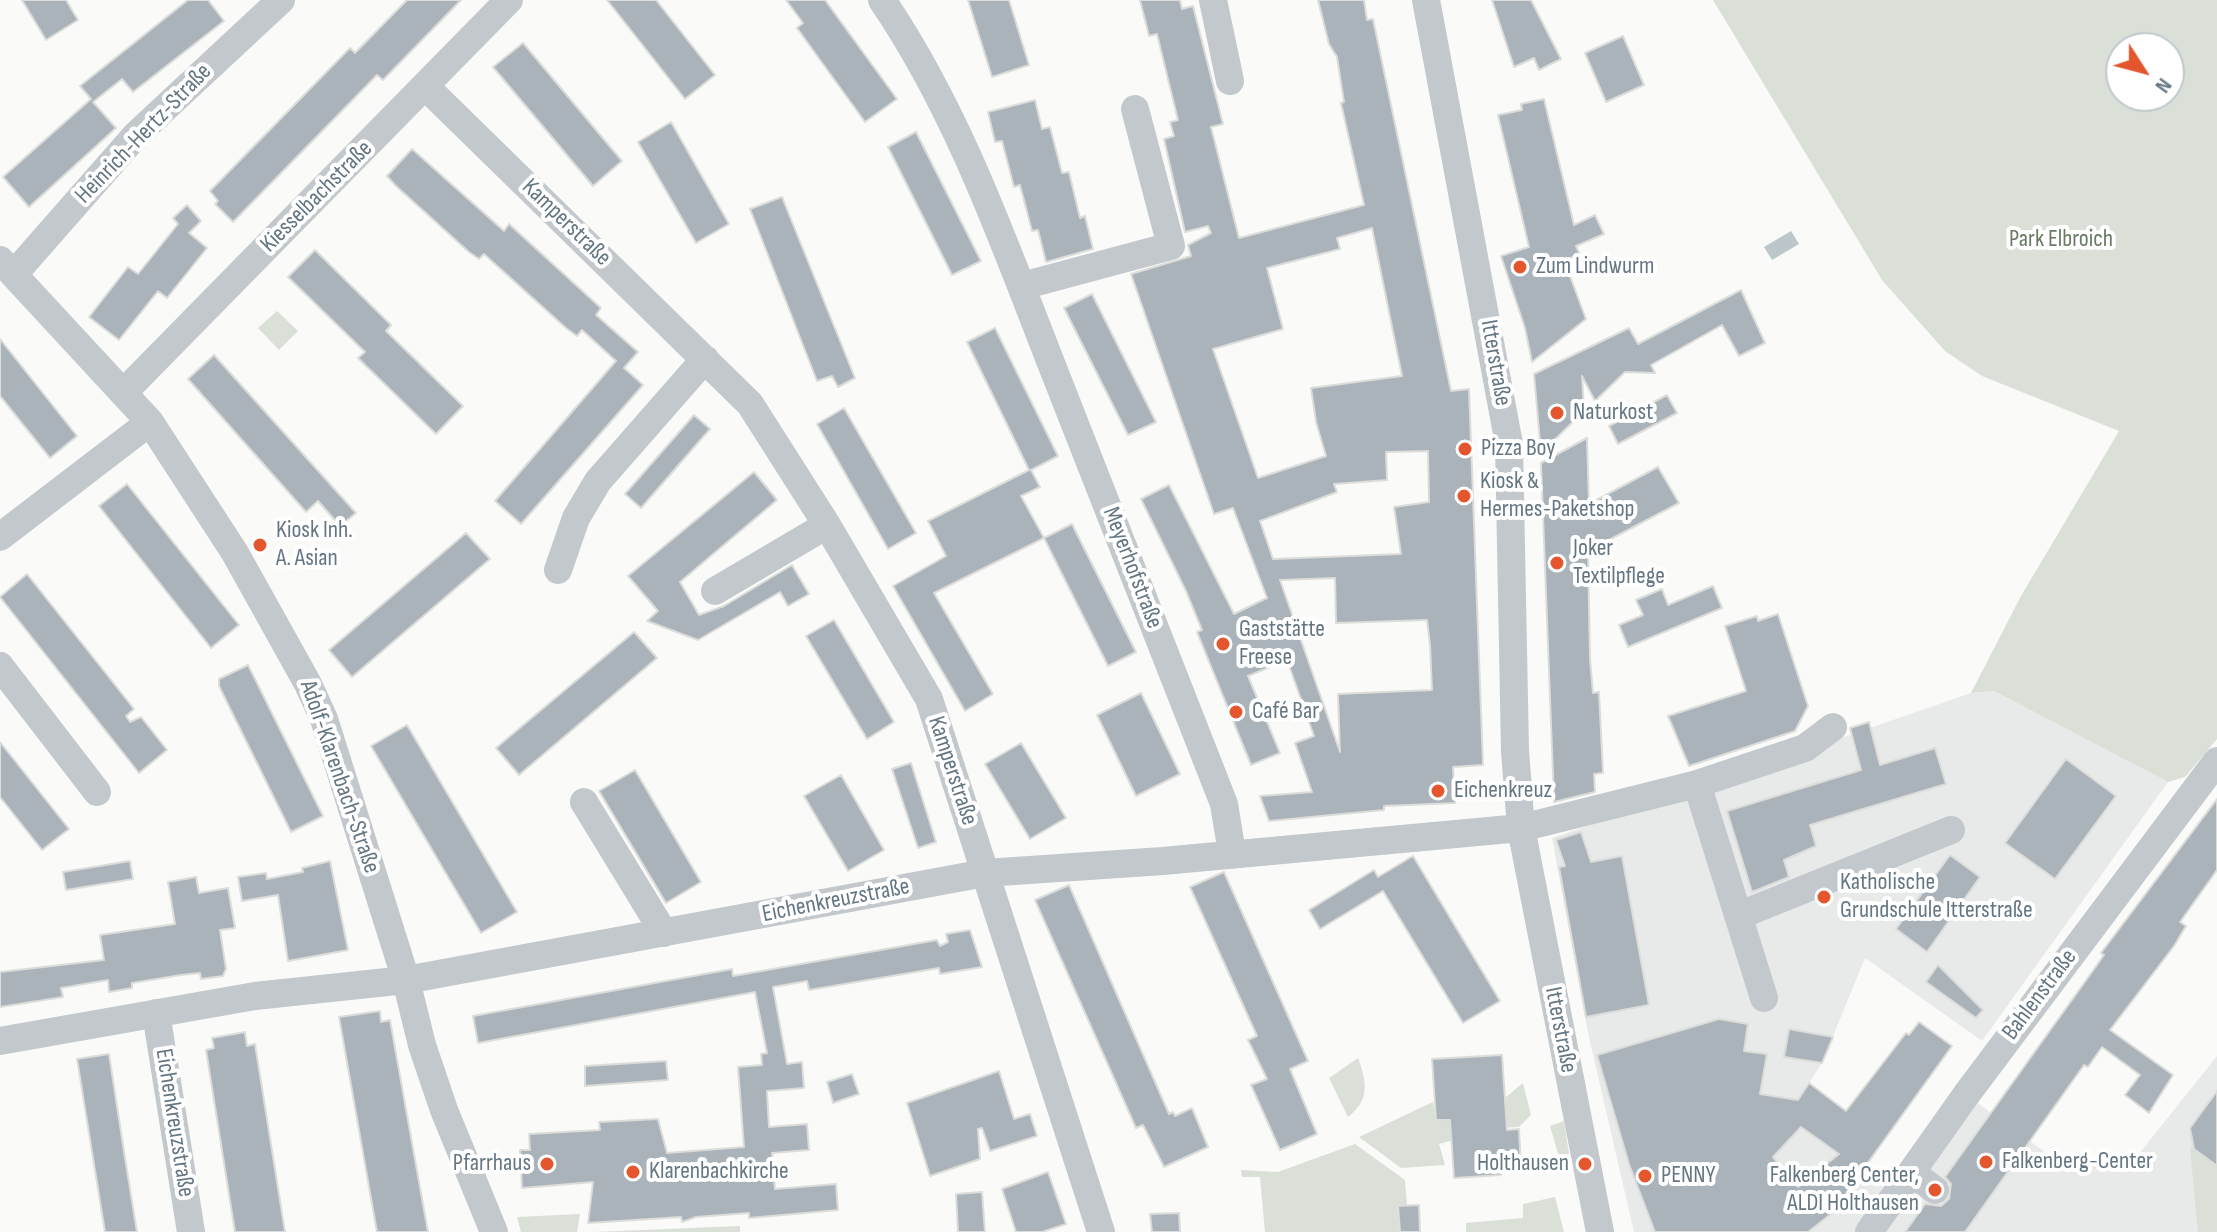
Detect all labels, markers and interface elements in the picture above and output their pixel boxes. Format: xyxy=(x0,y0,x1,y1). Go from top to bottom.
north arrow xyxy=(2105,32,2185,112)
street label: Heinrich-Hertz-Straße xyxy=(70,58,218,210)
text: N xyxy=(2149,73,2178,98)
street label: Kiesselbachstraße xyxy=(255,135,379,259)
street label: Kamperstraße xyxy=(515,173,617,273)
park label: Park Elbroich xyxy=(2009,226,2113,254)
place label: Zum Lindwurm xyxy=(1536,253,1654,281)
marker: Zum Lindwurm xyxy=(1511,258,1529,276)
street label: Itterstraße xyxy=(1473,318,1517,408)
place label: Naturkost xyxy=(1573,399,1653,427)
marker: Naturkost xyxy=(1548,404,1566,422)
place label: Pizza Boy xyxy=(1481,435,1556,463)
marker: Pizza Boy xyxy=(1456,440,1474,458)
place label: Kiosk & Hermes-Paketshop xyxy=(1480,468,1635,524)
marker: Kiosk & Hermes-Paketshop xyxy=(1455,487,1473,505)
street label: Meyerhofstraße xyxy=(1096,503,1168,633)
place label: Kiosk Inh. A. Asian xyxy=(276,517,353,573)
place label: Joker Textilpflege xyxy=(1573,535,1665,591)
marker: Kiosk Inh. A. Asian xyxy=(251,536,269,554)
marker: Joker Textilpflege xyxy=(1548,554,1566,572)
place label: Gaststätte Freese xyxy=(1239,616,1325,672)
marker: Gaststätte Freese xyxy=(1214,635,1232,653)
street label: Adolf-Klarenbach-Straße xyxy=(293,677,385,877)
place label: Café Bar xyxy=(1252,698,1319,726)
marker: Café Bar xyxy=(1227,703,1245,721)
street label: Kamperstraße xyxy=(921,713,983,829)
place label: Eichenkreuz xyxy=(1454,777,1552,805)
marker: Eichenkreuz xyxy=(1429,782,1447,800)
place label: Katholische Grundschule Itterstraße xyxy=(1840,869,2033,925)
street label: Eichenkreuzstraße xyxy=(760,873,912,929)
marker: Katholische Grundschule Itterstraße xyxy=(1815,888,1833,906)
street label: Bahlenstraße xyxy=(1997,944,2083,1046)
street label: Itterstraße xyxy=(1538,985,1582,1075)
street label: Eichenkreuzstraße xyxy=(148,1047,200,1199)
place label: Falkenberg-Center xyxy=(2002,1148,2153,1176)
place label: Pfarrhaus xyxy=(453,1150,531,1178)
place label: Holthausen xyxy=(1477,1150,1569,1178)
marker: Falkenberg-Center xyxy=(1977,1153,1995,1171)
marker: Pfarrhaus xyxy=(538,1155,556,1173)
marker: Holthausen xyxy=(1576,1155,1594,1173)
place label: Klarenbachkirche xyxy=(649,1158,789,1186)
place label: PENNY xyxy=(1661,1162,1716,1190)
place label: Falkenberg Center, ALDI Holthausen xyxy=(1770,1162,1919,1218)
marker: Klarenbachkirche xyxy=(624,1163,642,1181)
marker: PENNY xyxy=(1636,1167,1654,1185)
marker: Falkenberg Center, ALDI Holthausen xyxy=(1926,1181,1944,1199)

